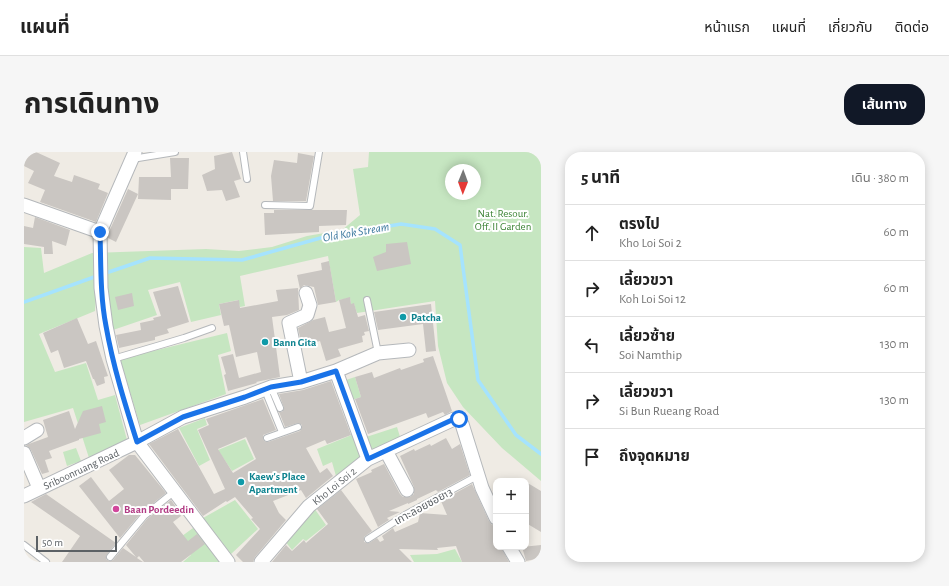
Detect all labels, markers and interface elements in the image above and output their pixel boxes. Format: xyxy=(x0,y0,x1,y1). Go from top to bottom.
text: แผนที่ xyxy=(20,18,70,37)
text: หน้าแรก xyxy=(704,21,750,35)
text: แผนที่ xyxy=(772,21,806,35)
text: เกี่ยวกับ xyxy=(828,21,873,35)
text: ติดต่อ xyxy=(895,21,929,35)
button: เส้นทาง xyxy=(844,84,925,125)
text: การเดินทาง xyxy=(24,91,159,119)
north arrow xyxy=(445,164,481,200)
text: 5 นาที xyxy=(581,169,620,186)
text: เดิน · 380 m xyxy=(851,172,909,185)
park label: Nat. Resour. Off. II Garden xyxy=(475,208,531,232)
text: ตรงไป xyxy=(619,217,660,232)
water label: Old Kok Stream xyxy=(322,220,390,244)
icon: ahead xyxy=(581,222,603,244)
route end xyxy=(91,223,109,241)
text: 60 m xyxy=(883,226,909,239)
text: Kho Loi Soi 2 xyxy=(619,237,682,250)
text: เลี้ยวขวา xyxy=(619,273,673,288)
icon: right xyxy=(581,278,603,300)
text: 60 m xyxy=(883,282,909,295)
text: Koh Loi Soi 12 xyxy=(619,293,686,306)
marker: Patcha xyxy=(398,312,408,322)
place label: Patcha xyxy=(411,312,442,323)
text: เลี้ยวซ้าย xyxy=(619,329,675,344)
icon: left xyxy=(581,334,603,356)
marker: Bann Gita xyxy=(260,337,270,347)
place label: Bann Gita xyxy=(273,337,317,348)
text: 130 m xyxy=(880,338,909,351)
text: Soi Namthip xyxy=(619,349,682,362)
text: เลี้ยวขวา xyxy=(619,385,673,400)
icon: right xyxy=(581,390,603,412)
text: 130 m xyxy=(880,394,909,407)
text: Si Bun Rueang Road xyxy=(619,405,719,418)
route start xyxy=(450,410,468,428)
icon: arrive xyxy=(581,446,603,468)
street label: Sriboonruang Road xyxy=(42,447,121,492)
text: ถึงจุดหมาย xyxy=(619,449,690,464)
street label: Kho Loi Soi 2 xyxy=(310,465,358,507)
place label: Kaew's Place Apartment xyxy=(249,471,305,495)
marker: Kaew's Place Apartment xyxy=(236,477,246,487)
map controls xyxy=(493,478,529,550)
button: + xyxy=(493,478,529,514)
street label: เกาะลอยซอย13 xyxy=(392,486,454,527)
marker: Baan Pordeedin xyxy=(111,504,121,514)
place label: Baan Pordeedin xyxy=(124,504,194,515)
button: − xyxy=(493,514,529,550)
scale bar xyxy=(36,534,117,553)
text: 50 m xyxy=(42,537,63,548)

